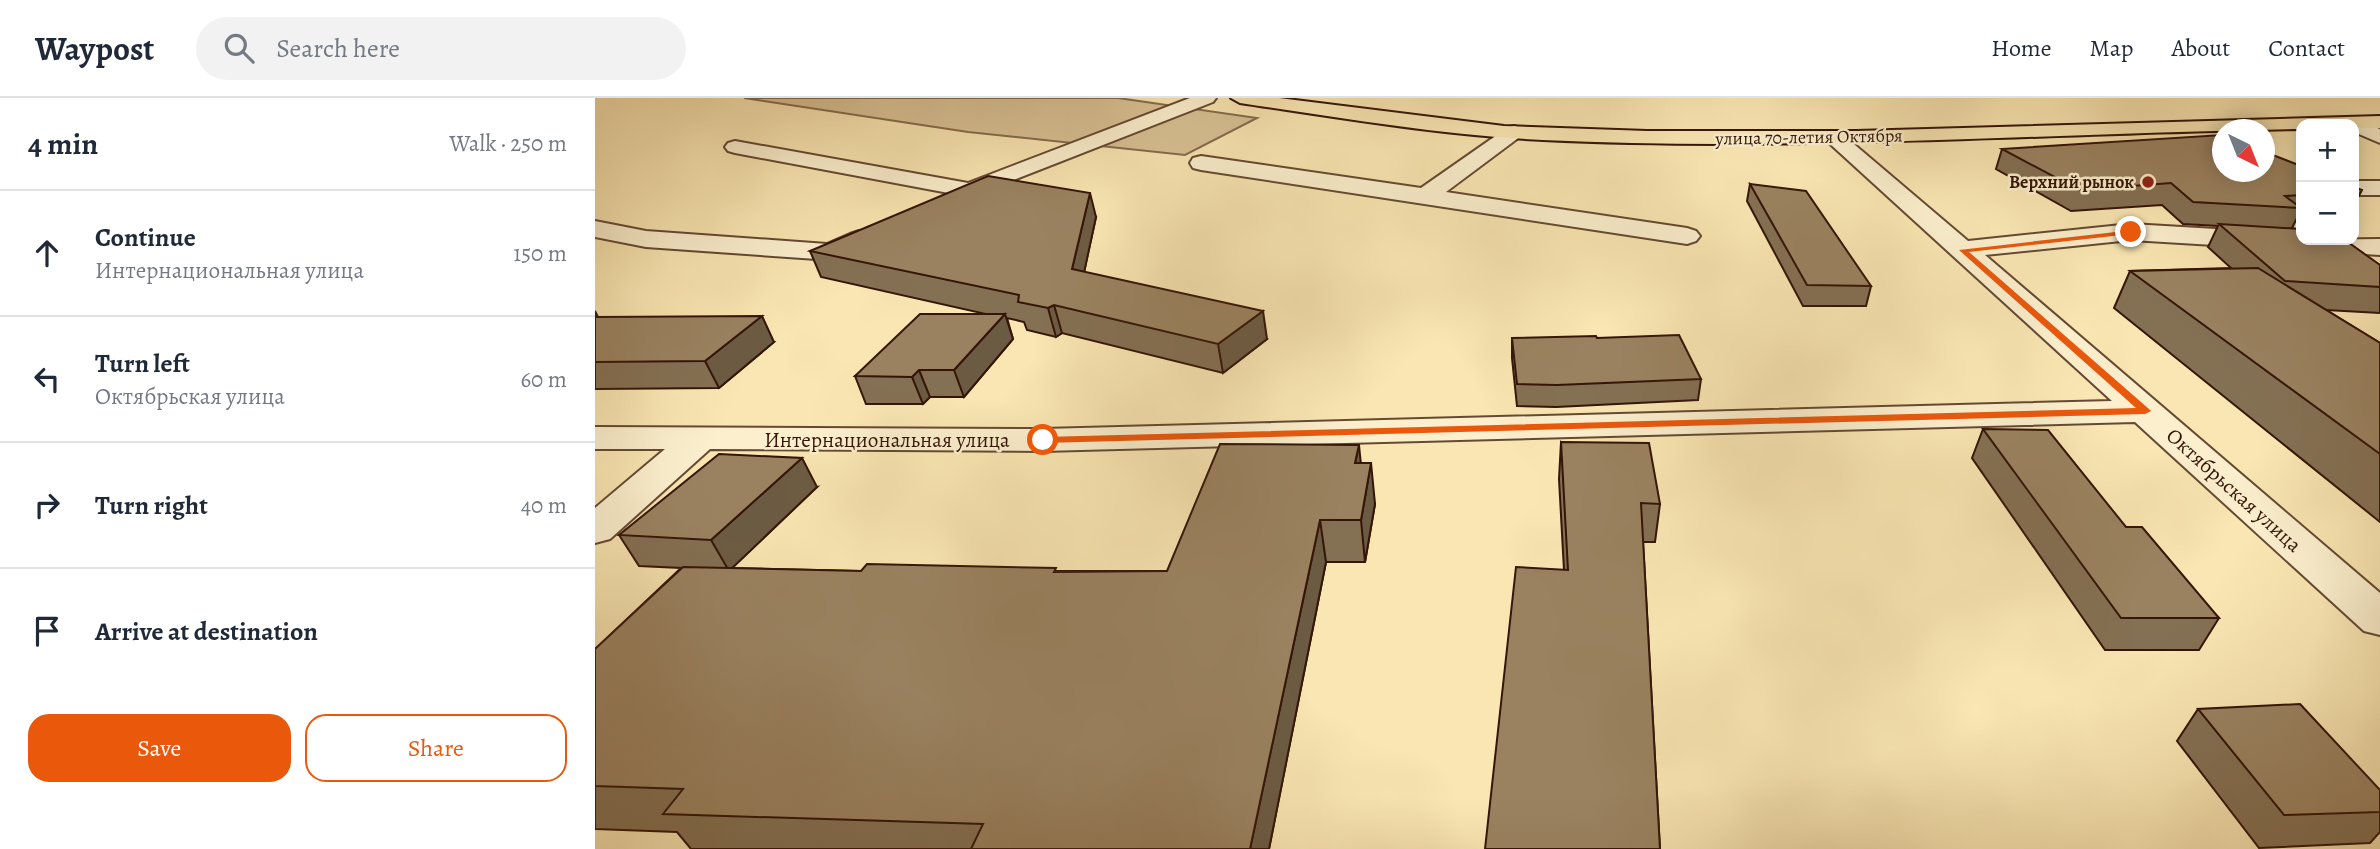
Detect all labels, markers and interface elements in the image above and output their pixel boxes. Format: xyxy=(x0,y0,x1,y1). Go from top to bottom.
search box xyxy=(196,17,686,80)
text: Waypost xyxy=(35,26,154,71)
icon: search xyxy=(220,29,258,67)
text: Search here xyxy=(276,31,400,66)
text: Home xyxy=(1991,32,2052,64)
text: Map xyxy=(2090,32,2134,64)
text: About xyxy=(2172,32,2230,64)
text: Contact xyxy=(2268,32,2345,64)
north arrow xyxy=(2212,119,2275,182)
map controls xyxy=(2296,119,2359,245)
button: + xyxy=(2296,119,2359,182)
street label: улица 70-летия Октября xyxy=(1714,123,1903,151)
text: 4 min xyxy=(28,124,98,164)
text: Walk · 250 m xyxy=(449,128,567,159)
place label: Верхний рынок xyxy=(2009,170,2134,194)
marker: Верхний рынок xyxy=(2140,174,2156,190)
button: − xyxy=(2296,182,2359,245)
route end xyxy=(2115,216,2146,247)
text: Continue xyxy=(95,220,196,255)
icon: ahead xyxy=(28,234,66,272)
text: 150 m xyxy=(513,238,567,269)
text: Интернациональная улица xyxy=(95,255,364,286)
text: Turn left xyxy=(95,346,190,381)
icon: left xyxy=(28,360,66,398)
text: 60 m xyxy=(520,364,567,395)
text: Октябрьская улица xyxy=(95,381,285,412)
street label: Октябрьская улица xyxy=(2160,422,2308,559)
route start xyxy=(1027,424,1058,455)
street label: Интернациональная улица xyxy=(764,426,1010,454)
icon: right xyxy=(28,486,66,524)
text: Turn right xyxy=(95,488,208,523)
text: 40 m xyxy=(521,490,567,521)
icon: arrive xyxy=(28,612,66,650)
text: Arrive at destination xyxy=(95,614,318,649)
button: Save xyxy=(28,714,291,782)
button: Share xyxy=(305,714,567,782)

